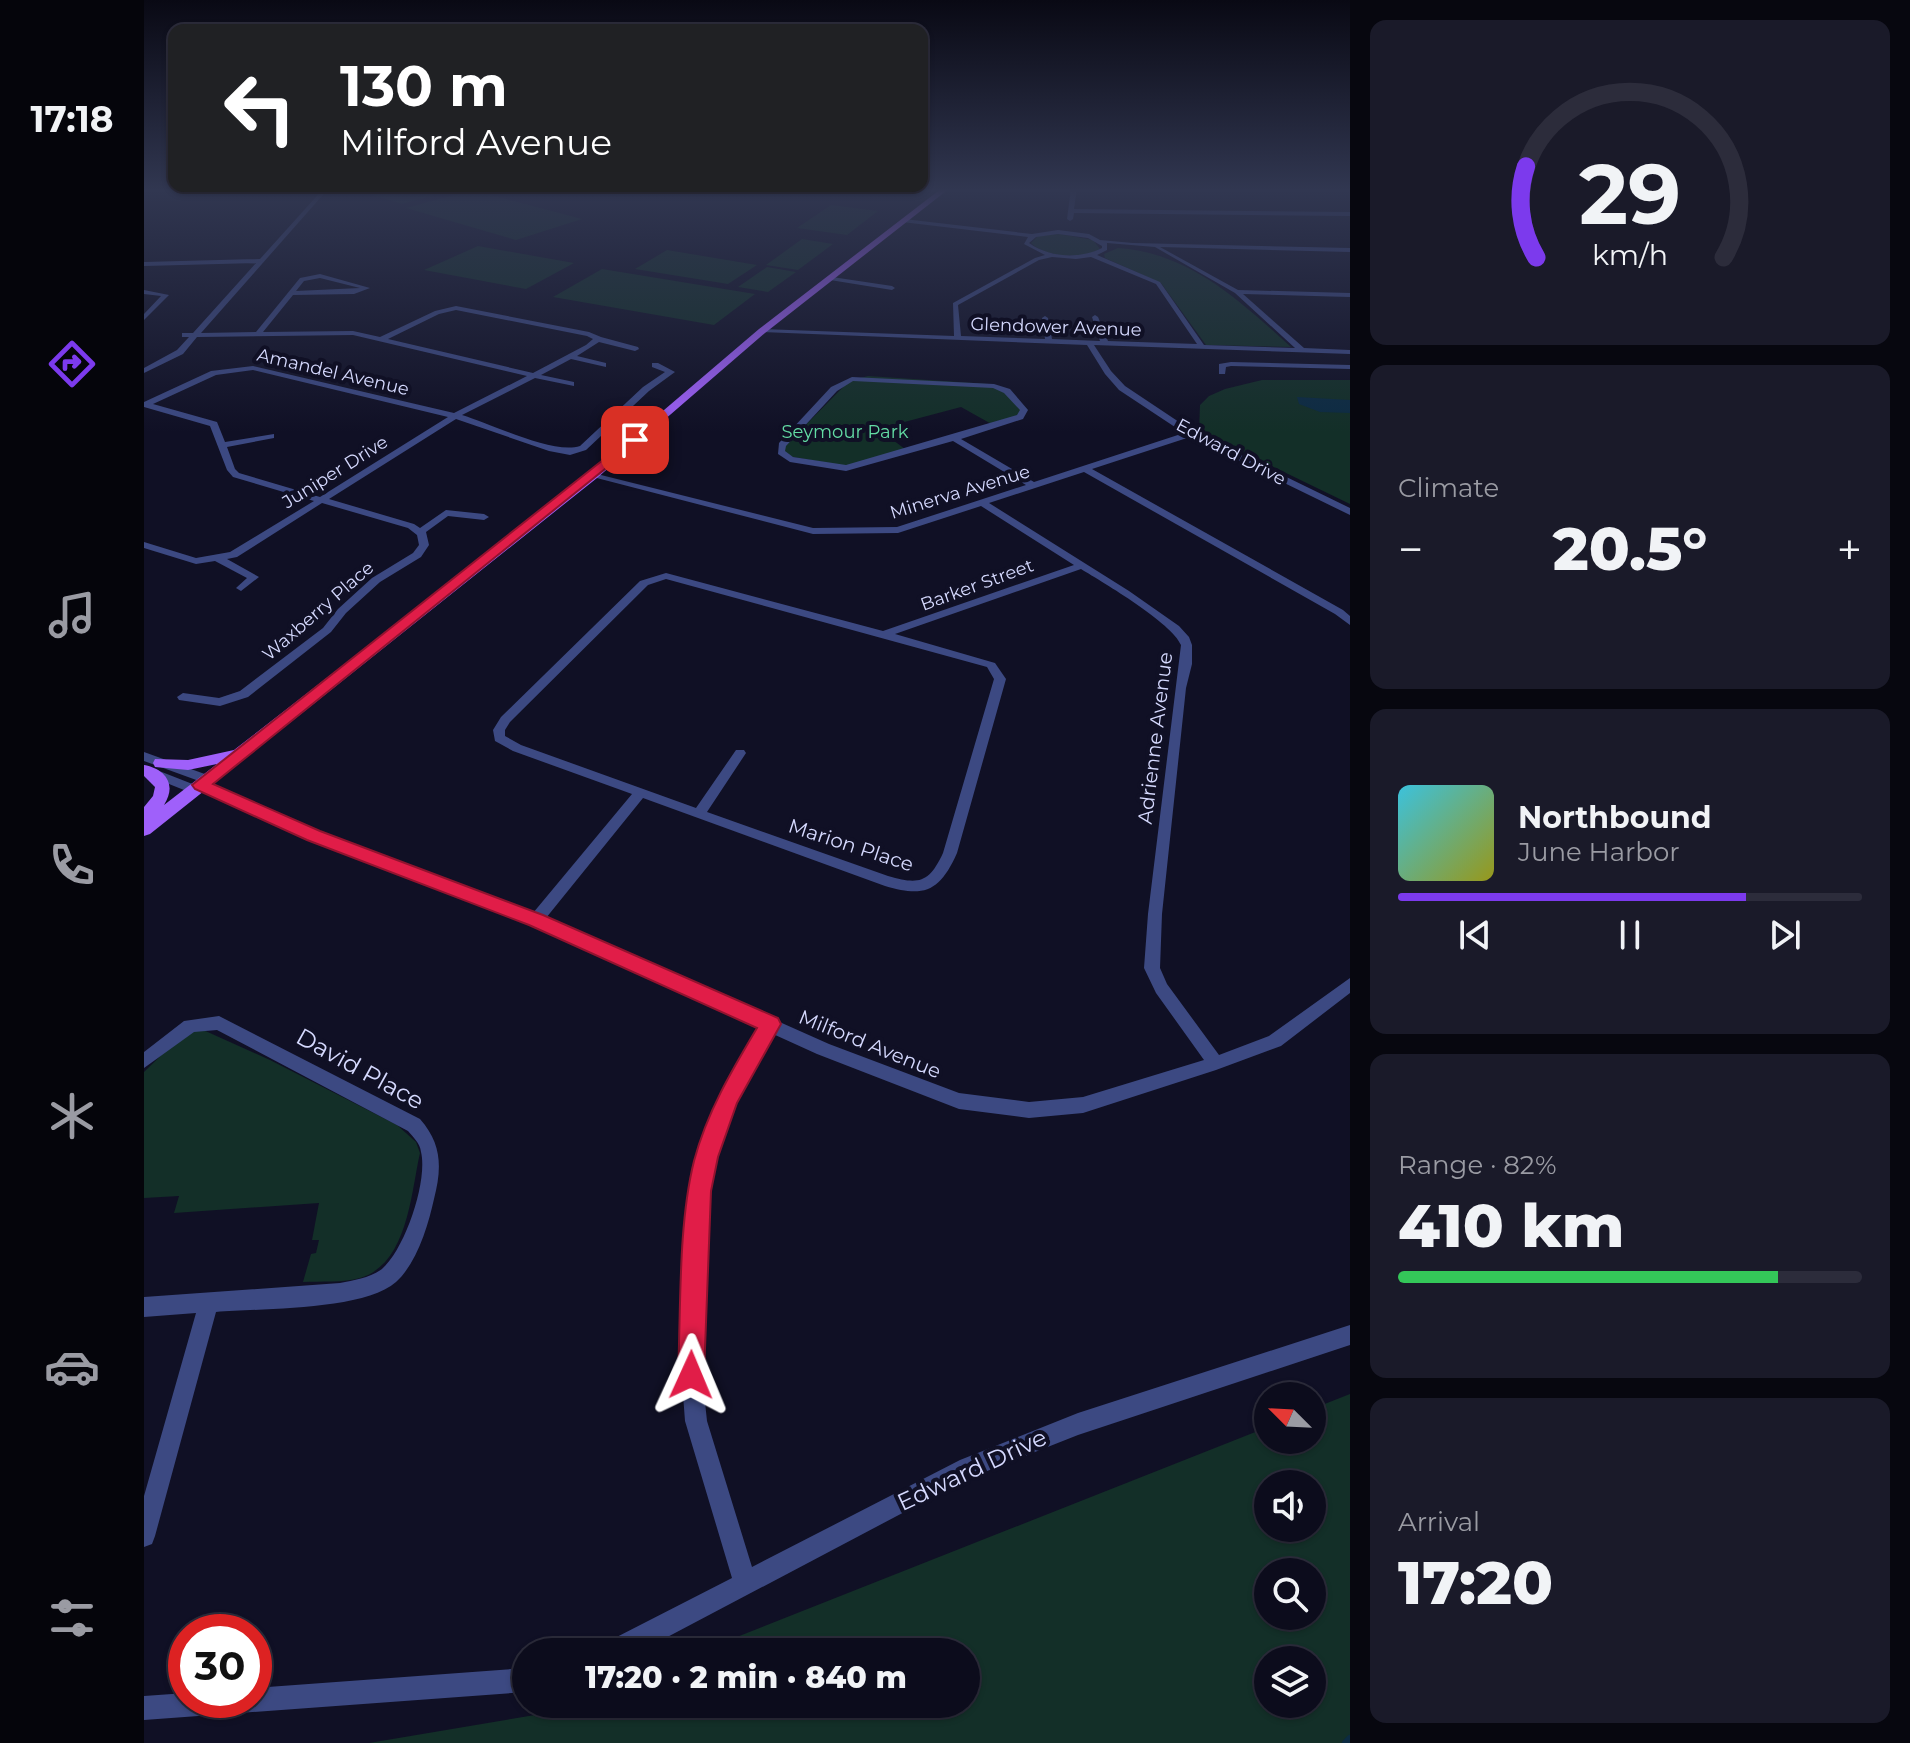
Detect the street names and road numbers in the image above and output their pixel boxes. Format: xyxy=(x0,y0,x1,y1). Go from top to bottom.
street label: Glendower Avenue xyxy=(970,313,1142,341)
street label: Amandel Avenue xyxy=(255,344,411,400)
street label: Edward Drive xyxy=(1172,414,1290,490)
street label: Juniper Drive xyxy=(277,431,392,514)
street label: Minerva Avenue xyxy=(887,460,1033,524)
street label: Barker Street xyxy=(917,554,1037,616)
street label: Waxberry Place xyxy=(258,557,378,665)
street label: Adrienne Avenue xyxy=(1133,651,1177,825)
street label: Marion Place xyxy=(785,813,917,877)
street label: Milford Avenue xyxy=(795,1005,945,1083)
street label: David Place xyxy=(291,1022,429,1116)
street label: Edward Drive xyxy=(892,1422,1051,1517)

